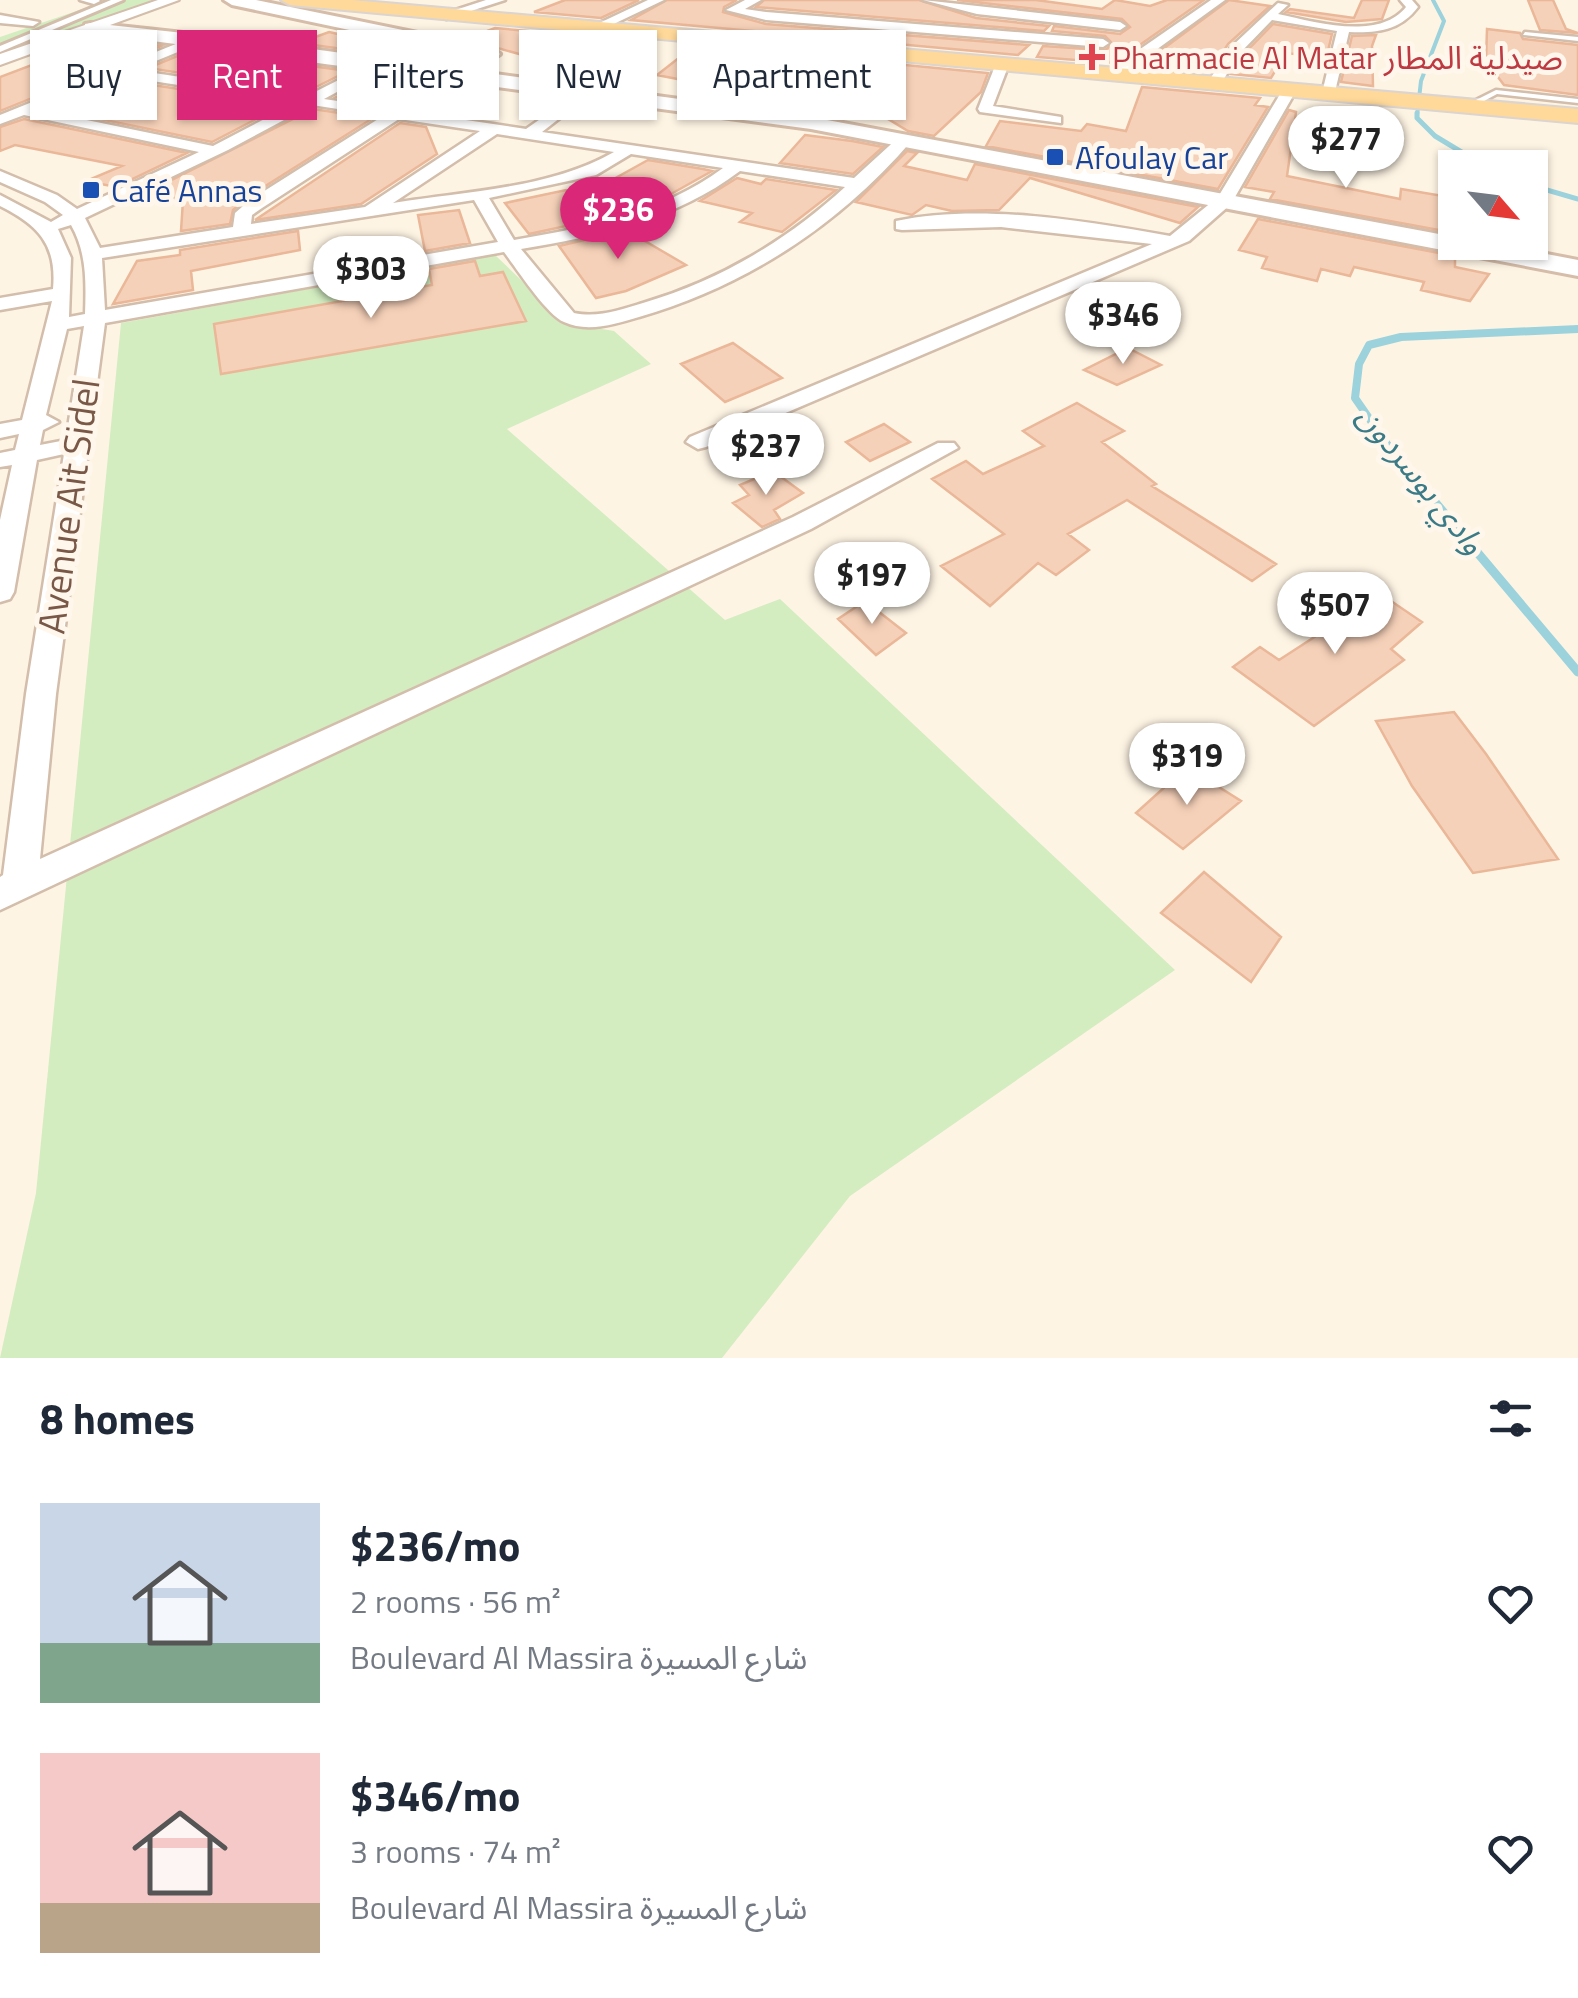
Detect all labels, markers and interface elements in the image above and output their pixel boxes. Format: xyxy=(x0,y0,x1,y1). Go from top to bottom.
chip: Buy xyxy=(30,30,157,120)
chip: Rent xyxy=(177,30,317,120)
chip: Filters xyxy=(337,30,499,120)
chip: New xyxy=(519,30,657,120)
chip: Apartment xyxy=(677,30,906,120)
place label: Pharmacie Al Matar صيدلية المطار xyxy=(1112,33,1563,81)
marker: Pharmacie Al Matar صيدلية المطار xyxy=(1081,46,1103,68)
pin: $277 xyxy=(1287,106,1405,191)
text: $277 xyxy=(1310,114,1382,162)
place label: Afoulay Car xyxy=(1075,133,1228,181)
marker: Afoulay Car xyxy=(1044,146,1066,168)
north arrow xyxy=(1438,150,1548,260)
map controls xyxy=(1438,150,1548,260)
place label: Café Annas xyxy=(111,166,262,214)
pin: $236 xyxy=(559,177,677,262)
marker: Café Annas xyxy=(80,179,102,201)
text: $236 xyxy=(582,185,654,233)
pin: $303 xyxy=(312,236,430,321)
text: $303 xyxy=(335,244,407,292)
pin: $346 xyxy=(1064,282,1182,367)
text: $346 xyxy=(1087,290,1159,338)
street label: Avenue Ait Sidel xyxy=(21,375,115,637)
water label: وادي بوسردون xyxy=(1345,394,1497,566)
pin: $237 xyxy=(707,413,825,498)
text: $237 xyxy=(730,421,802,469)
pin: $197 xyxy=(813,542,931,627)
text: $197 xyxy=(836,550,908,598)
pin: $507 xyxy=(1276,572,1394,657)
text: $507 xyxy=(1299,580,1371,628)
pin: $319 xyxy=(1128,723,1246,808)
text: $319 xyxy=(1151,731,1223,779)
text: 8 homes xyxy=(40,1386,195,1450)
icon: filters xyxy=(1483,1391,1538,1446)
text: $236/mo xyxy=(350,1513,520,1577)
icon: home xyxy=(120,1543,240,1663)
icon: heart xyxy=(1483,1576,1538,1631)
text: 2 rooms · 56 m² xyxy=(350,1577,561,1625)
text: Boulevard Al Massira شارع المسيرة xyxy=(350,1633,807,1681)
text: $346/mo xyxy=(350,1763,520,1827)
icon: home xyxy=(120,1793,240,1913)
icon: heart xyxy=(1483,1826,1538,1881)
text: 3 rooms · 74 m² xyxy=(350,1827,561,1875)
text: Boulevard Al Massira شارع المسيرة xyxy=(350,1883,807,1931)

